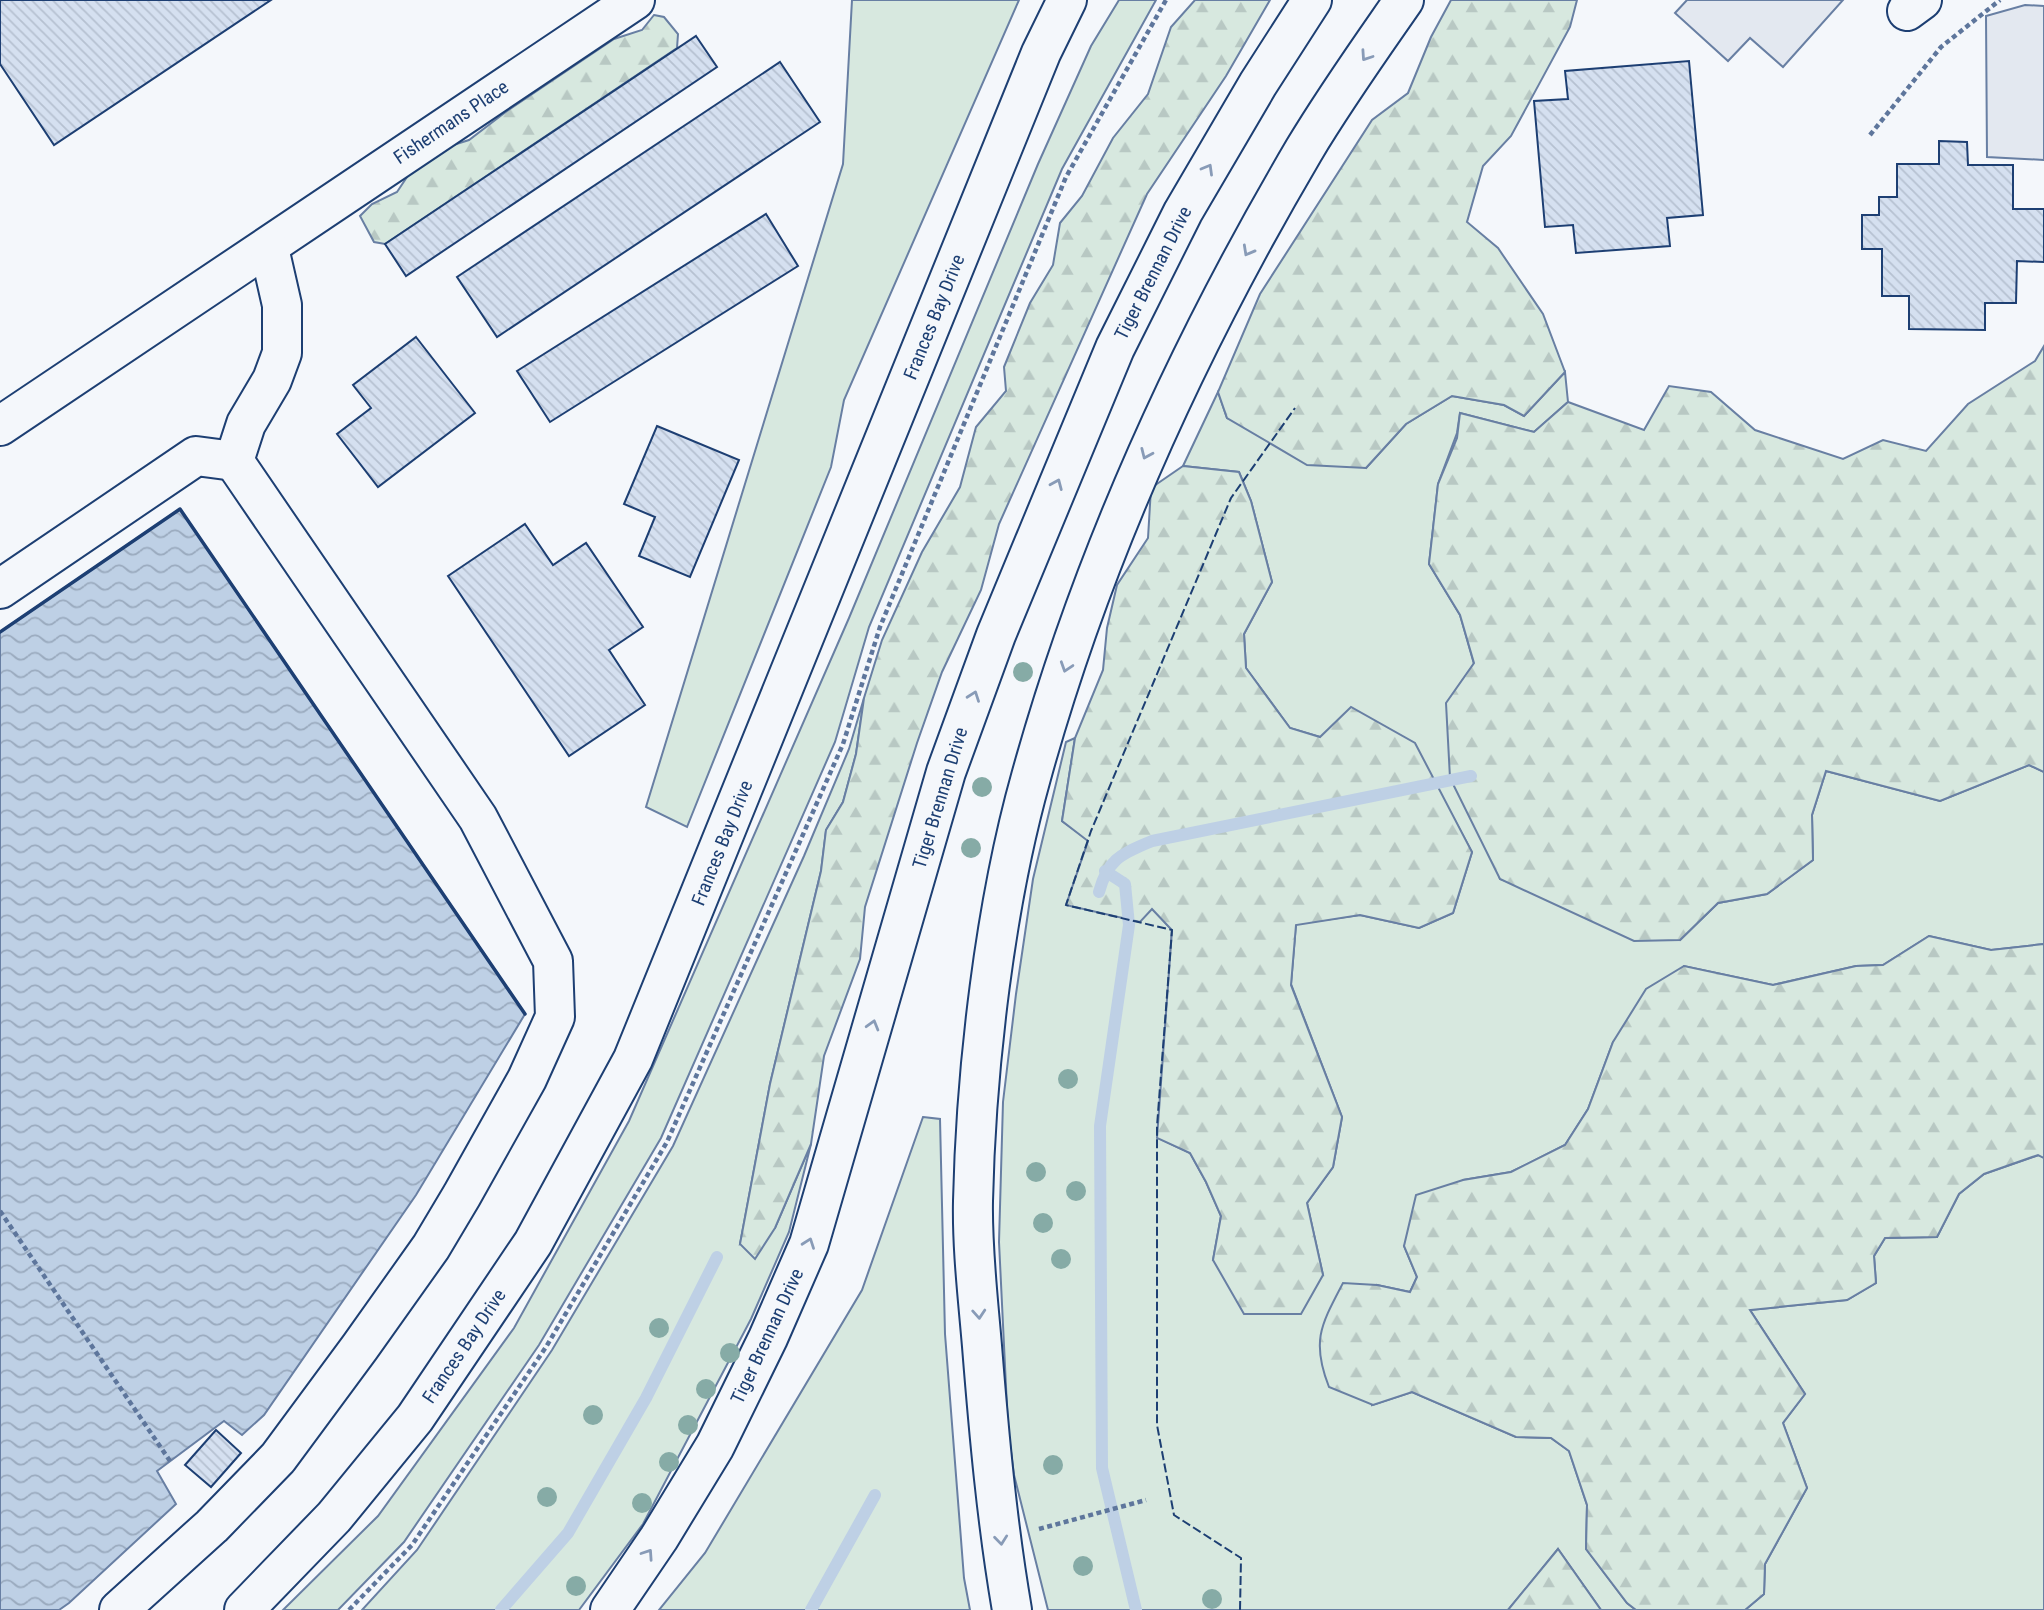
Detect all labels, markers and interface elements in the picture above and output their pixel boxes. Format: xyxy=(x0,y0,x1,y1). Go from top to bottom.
one-way arrow xyxy=(1361,49,1374,62)
street label: Fishermans Place xyxy=(389,75,513,169)
one-way arrow xyxy=(1200,163,1213,176)
street label: Tiger Brennan Drive xyxy=(1109,202,1197,344)
one-way arrow xyxy=(1243,244,1256,256)
street label: Frances Bay Drive xyxy=(898,251,970,383)
one-way arrow xyxy=(1140,447,1154,460)
one-way arrow xyxy=(1049,479,1063,491)
one-way arrow xyxy=(1060,660,1074,673)
one-way arrow xyxy=(965,690,979,702)
street label: Tiger Brennan Drive xyxy=(908,724,972,871)
street label: Frances Bay Drive xyxy=(686,777,758,909)
one-way arrow xyxy=(865,1019,879,1031)
one-way arrow xyxy=(801,1238,815,1250)
street label: Tiger Brennan Drive xyxy=(726,1265,808,1407)
street label: Frances Bay Drive xyxy=(417,1284,511,1407)
one-way arrow xyxy=(971,1309,986,1320)
one-way arrow xyxy=(994,1534,1009,1546)
one-way arrow xyxy=(640,1549,652,1562)

